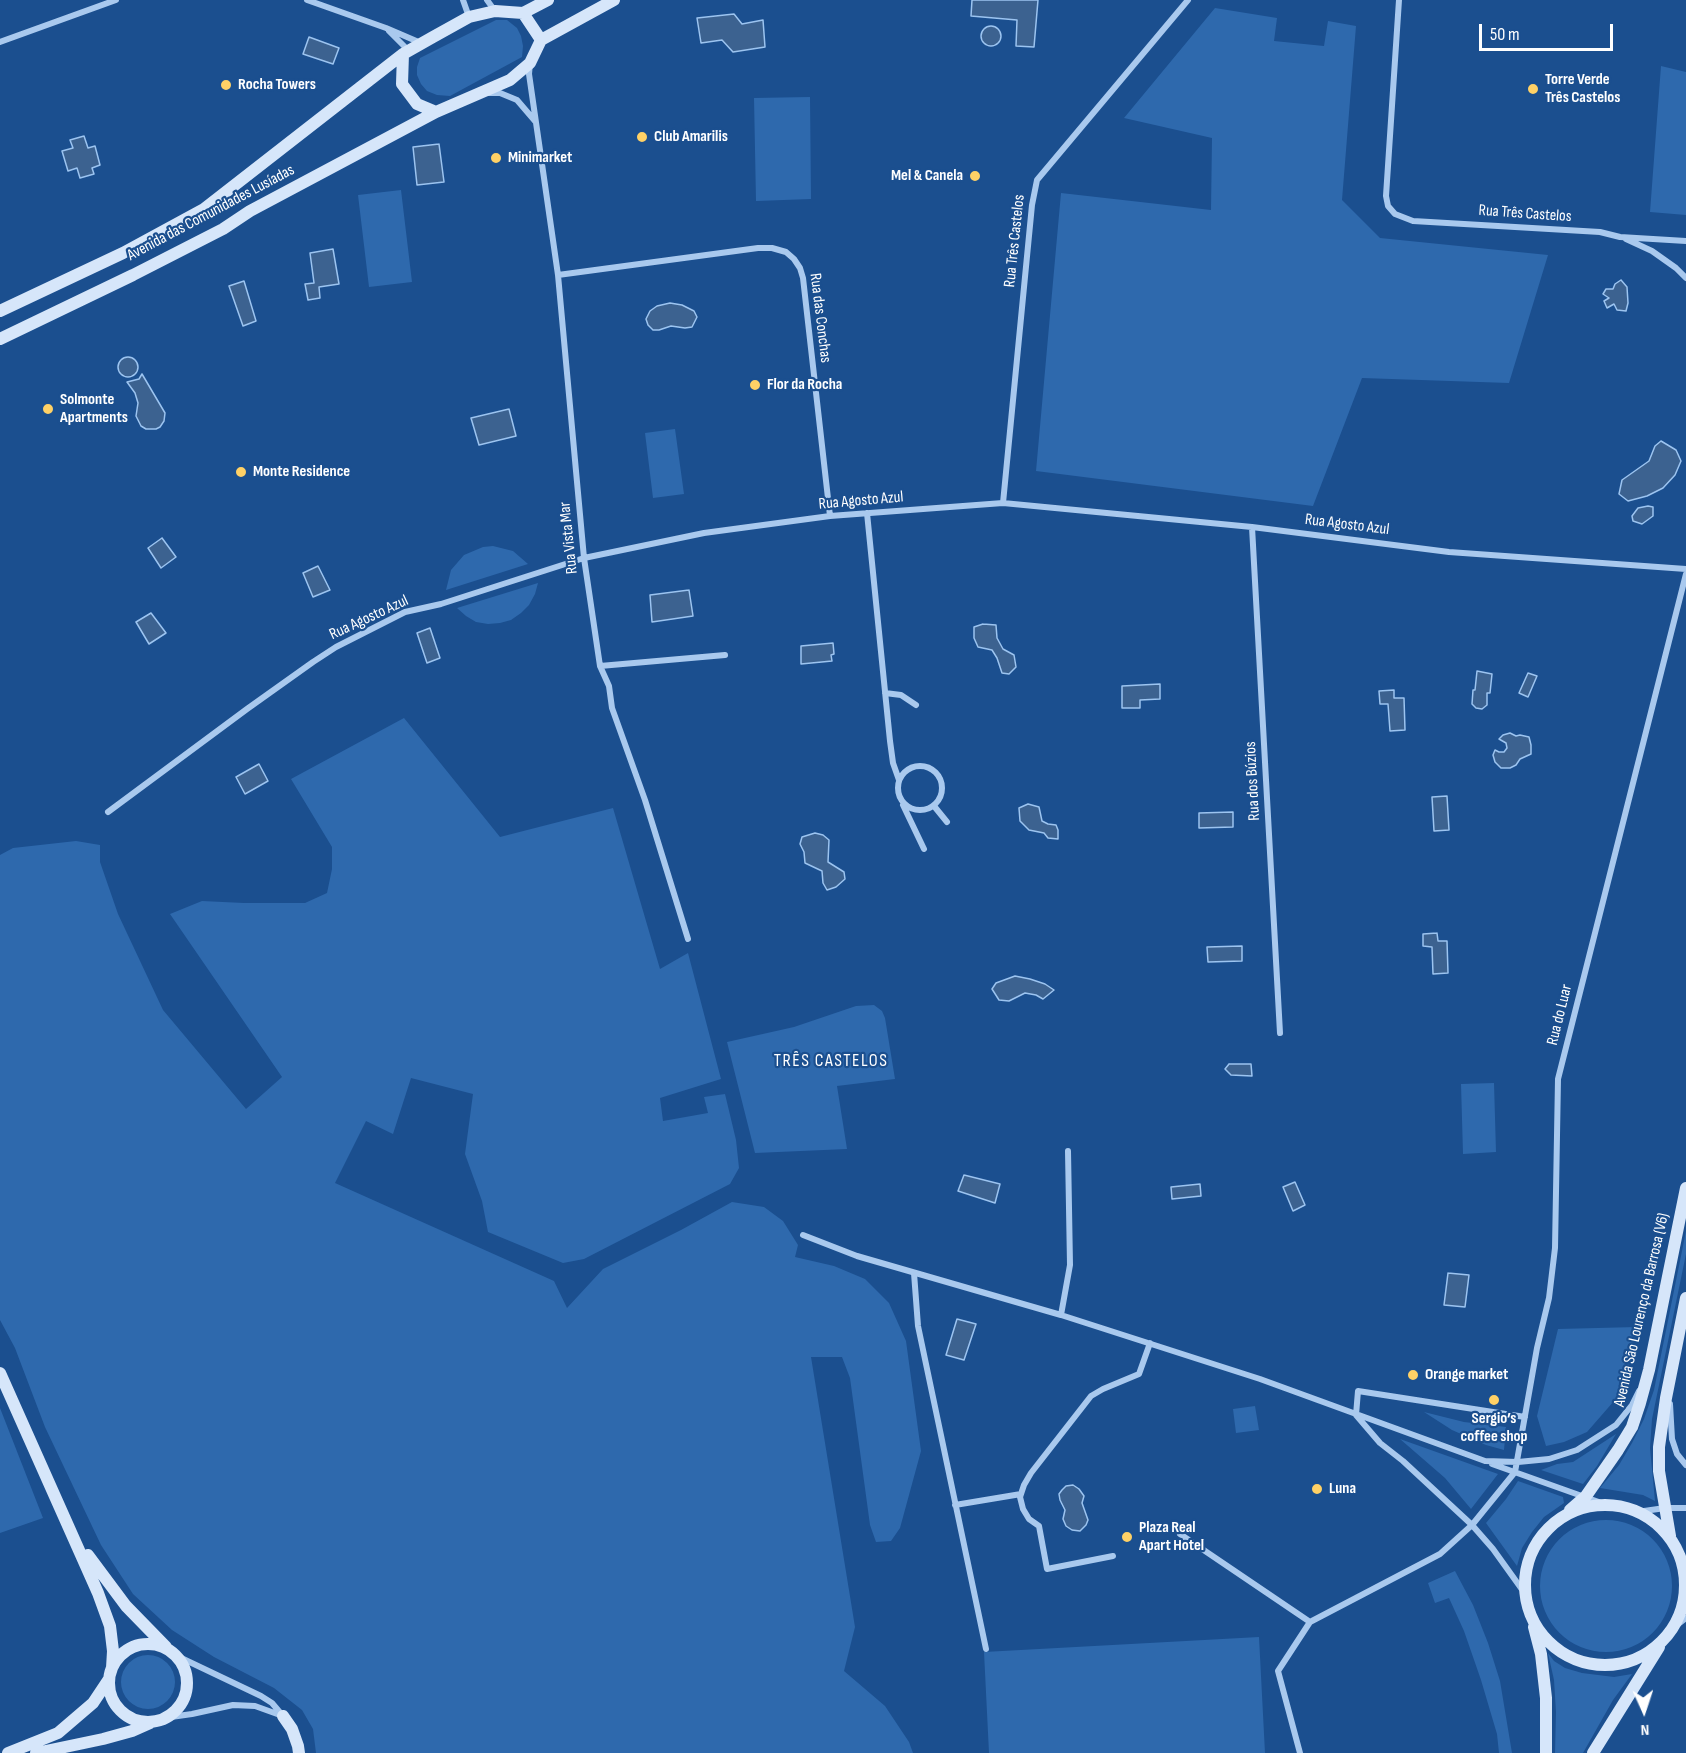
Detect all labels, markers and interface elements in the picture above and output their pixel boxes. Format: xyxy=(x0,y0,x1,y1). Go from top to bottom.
scale bar xyxy=(1482,12,1616,50)
text: 50 m xyxy=(1490,24,1520,45)
place label: Torre Verde Três Castelos xyxy=(1545,70,1620,108)
place label: Rocha Towers xyxy=(238,75,316,95)
marker: Rocha Towers xyxy=(219,78,233,92)
marker: Torre Verde Três Castelos xyxy=(1526,82,1540,96)
place label: Club Amarilis xyxy=(654,127,728,147)
marker: Club Amarilis xyxy=(635,130,649,144)
place label: Minimarket xyxy=(508,148,572,168)
marker: Minimarket xyxy=(489,151,503,165)
street label: Avenida das Comunidades Lusíadas xyxy=(124,161,298,265)
place label: Mel & Canela xyxy=(891,166,963,186)
marker: Mel & Canela xyxy=(968,169,982,183)
street label: Rua Três Castelos xyxy=(1001,194,1029,288)
street label: Rua Três Castelos xyxy=(1478,201,1572,227)
street label: Rua das Conchas xyxy=(805,272,835,364)
place label: Flor da Rocha xyxy=(767,375,842,395)
marker: Flor da Rocha xyxy=(748,378,762,392)
place label: Solmonte Apartments xyxy=(60,390,128,428)
marker: Solmonte Apartments xyxy=(41,402,55,416)
place label: Monte Residence xyxy=(253,462,350,482)
marker: Monte Residence xyxy=(234,465,248,479)
street label: Rua Agosto Azul xyxy=(818,488,904,514)
street label: Rua Vista Mar xyxy=(556,501,582,575)
street label: Rua Agosto Azul xyxy=(1304,510,1390,540)
street label: Rua Agosto Azul xyxy=(326,591,412,645)
street label: Rua dos Búzios xyxy=(1241,741,1265,821)
street label: Rua do Luar xyxy=(1543,983,1577,1047)
district label: TRÊS CASTELOS xyxy=(774,1050,888,1072)
street label: Avenida São Lourenço da Barrosa (V6) xyxy=(1610,1211,1674,1409)
place label: Orange market xyxy=(1425,1365,1508,1385)
marker: Orange market xyxy=(1406,1368,1420,1382)
marker: Sergio’s coffee shop xyxy=(1487,1393,1501,1407)
place label: Sergio’s coffee shop xyxy=(1461,1409,1527,1447)
place label: Luna xyxy=(1329,1479,1356,1499)
marker: Luna xyxy=(1310,1482,1324,1496)
place label: Plaza Real Apart Hotel xyxy=(1139,1518,1204,1556)
marker: Plaza Real Apart Hotel xyxy=(1120,1530,1134,1544)
north arrow xyxy=(1614,1681,1674,1741)
text: N xyxy=(1640,1720,1650,1739)

